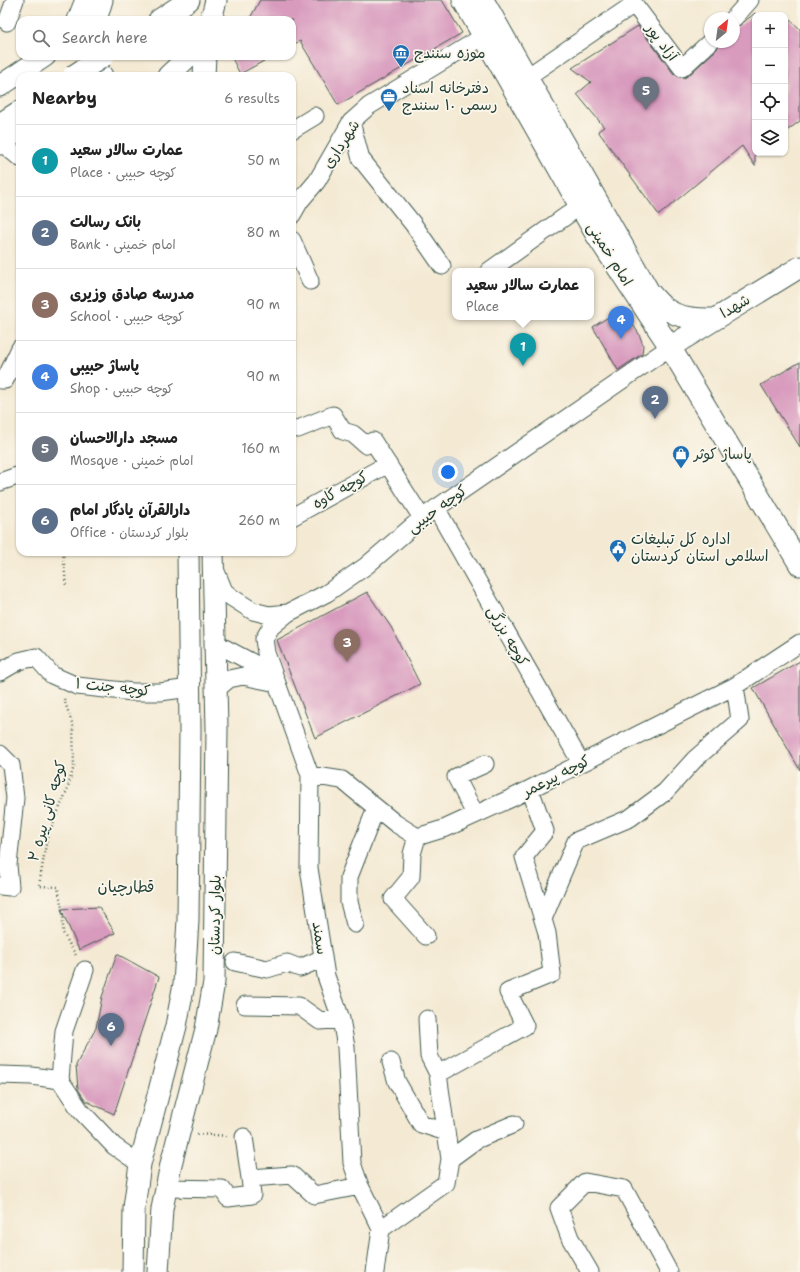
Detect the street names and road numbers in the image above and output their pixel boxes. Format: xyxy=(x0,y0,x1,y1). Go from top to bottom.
street label: آزاد پور xyxy=(641,18,684,66)
street label: شهرداری xyxy=(318,116,364,172)
street label: امام خمینی xyxy=(582,218,637,290)
street label: شهدا xyxy=(716,289,754,323)
street label: کوچه کاوه xyxy=(309,467,371,513)
street label: کوچه حبیبی xyxy=(403,480,471,538)
street label: کوچه بزرگی xyxy=(483,602,533,670)
street label: کوچه جنت ۱ xyxy=(75,673,151,701)
street label: کوچه پیرعمر xyxy=(517,750,593,803)
street label: کوچه کانی پیره ۲ xyxy=(23,758,71,864)
street label: بلوار کردستان xyxy=(204,875,226,955)
street label: سمند xyxy=(308,920,332,956)

